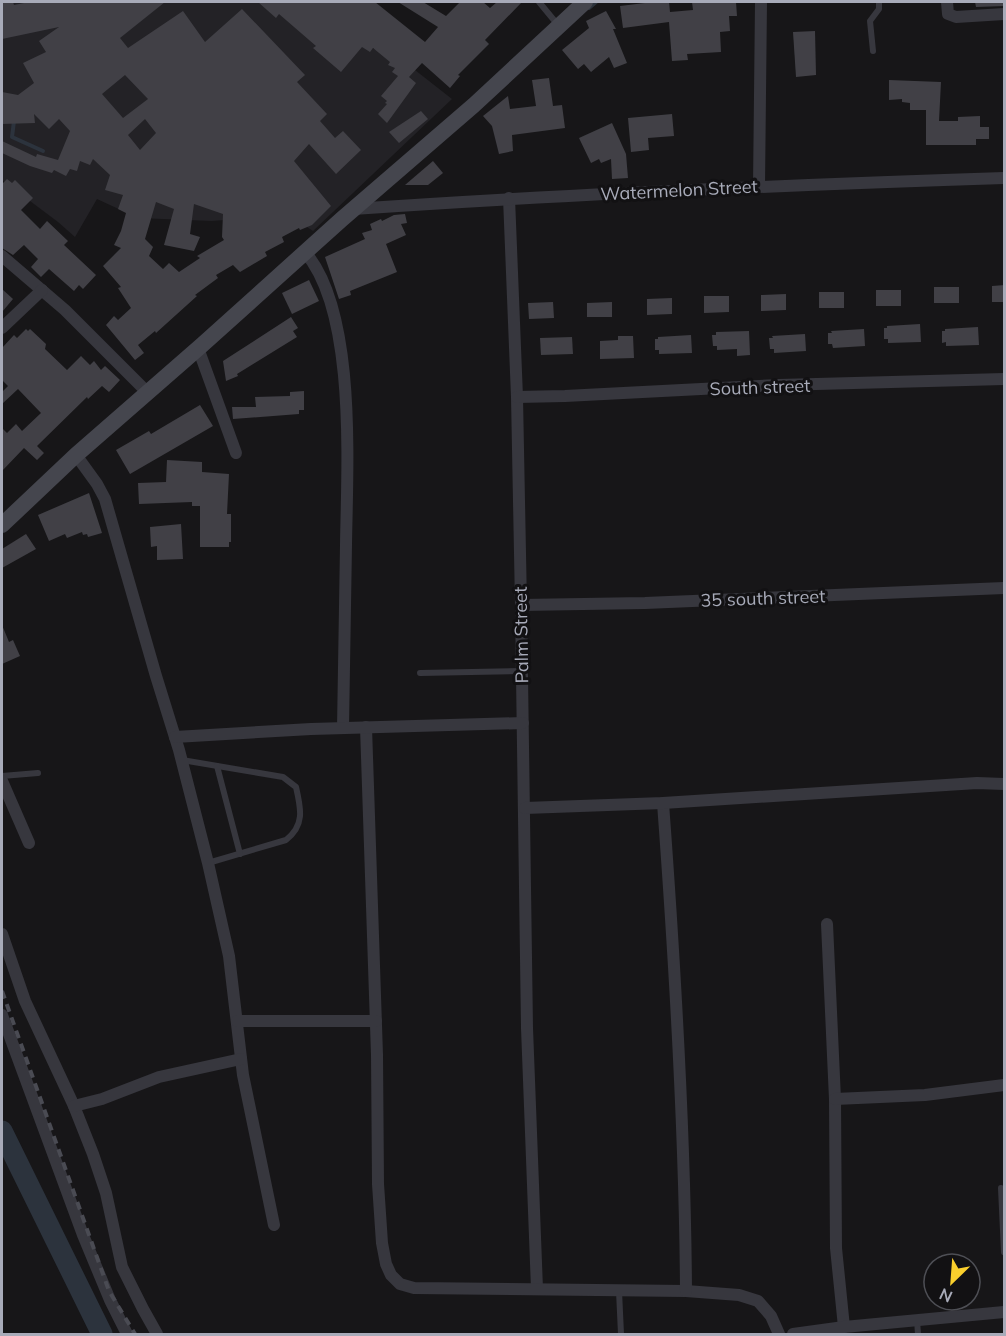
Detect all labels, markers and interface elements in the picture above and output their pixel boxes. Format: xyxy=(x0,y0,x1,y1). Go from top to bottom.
street label: Watermelon Street xyxy=(600,174,758,206)
street label: South street xyxy=(709,374,811,400)
street label: 35 south street xyxy=(700,584,826,612)
street label: Palm Street xyxy=(509,586,533,684)
north arrow xyxy=(922,1252,982,1312)
text: N xyxy=(936,1284,955,1307)

